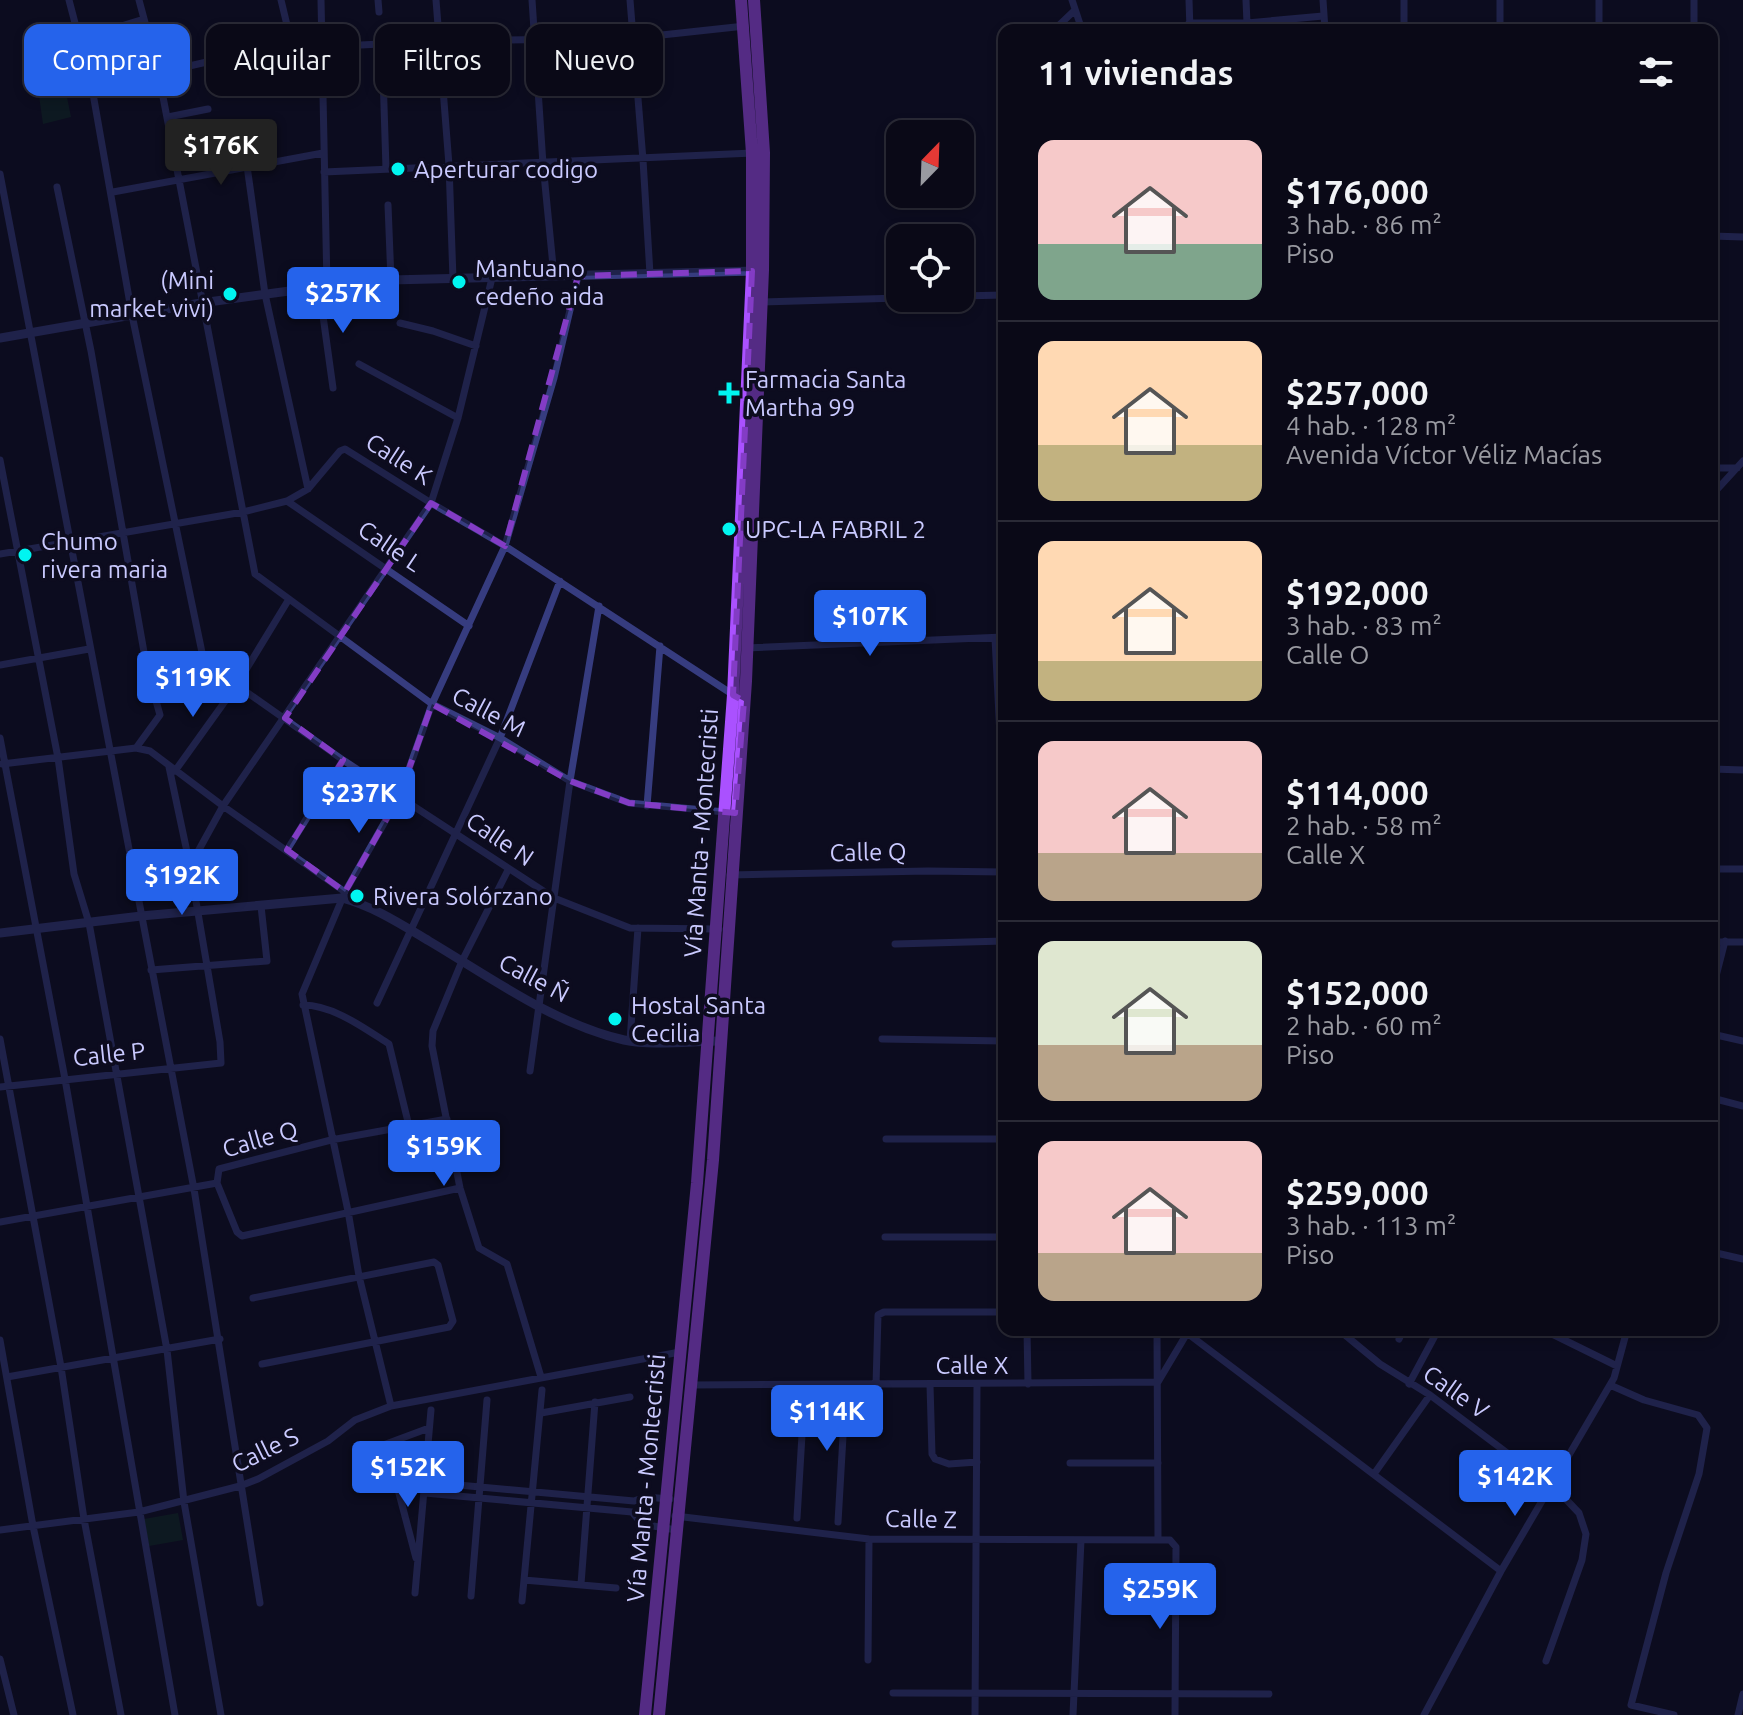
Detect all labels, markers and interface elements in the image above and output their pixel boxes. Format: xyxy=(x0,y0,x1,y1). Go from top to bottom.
chip: Comprar xyxy=(24,24,190,96)
chip: Alquilar xyxy=(206,24,359,96)
chip: Filtros xyxy=(375,24,510,96)
chip: Nuevo xyxy=(526,24,663,96)
icon: filters xyxy=(1634,50,1678,94)
text: 11 viviendas xyxy=(1038,53,1234,91)
pin: $176K xyxy=(165,119,277,187)
north arrow xyxy=(886,120,974,208)
map controls xyxy=(886,120,974,312)
text: $176K xyxy=(183,130,259,159)
place label: Aperturar codigo xyxy=(414,156,598,183)
marker: Aperturar codigo xyxy=(389,160,407,178)
icon: home xyxy=(1102,172,1198,268)
text: $176,000 xyxy=(1286,172,1429,210)
text: 3 hab. · 86 m² xyxy=(1286,210,1442,239)
button: locate xyxy=(886,224,974,312)
text: Piso xyxy=(1286,239,1334,268)
place label: Mantuano cedeño aida xyxy=(475,255,604,310)
place label: (Mini market vivi) xyxy=(89,267,214,322)
pin: $257K xyxy=(287,267,399,335)
marker: Mantuano cedeño aida xyxy=(450,273,468,291)
text: $257K xyxy=(305,278,381,307)
marker: (Mini market vivi) xyxy=(221,285,239,303)
place label: Farmacia Santa Martha 99 xyxy=(745,366,906,421)
icon: home xyxy=(1102,373,1198,469)
text: $257,000 xyxy=(1286,373,1429,411)
marker: Farmacia Santa Martha 99 xyxy=(720,384,738,402)
text: 4 hab. · 128 m² xyxy=(1286,411,1456,440)
street label: Calle K xyxy=(361,428,437,490)
text: Avenida Víctor Véliz Macías xyxy=(1286,440,1602,469)
street label: Calle L xyxy=(353,515,427,577)
place label: UPC-LA FABRIL 2 xyxy=(745,516,926,543)
marker: UPC-LA FABRIL 2 xyxy=(720,520,738,538)
place label: Chumo rivera maria xyxy=(41,528,168,583)
marker: Chumo rivera maria xyxy=(16,546,34,564)
icon: home xyxy=(1102,573,1198,669)
text: $192,000 xyxy=(1286,573,1429,611)
pin: $107K xyxy=(814,590,926,658)
text: $107K xyxy=(832,601,908,630)
text: 3 hab. · 83 m² xyxy=(1286,611,1442,640)
text: Calle O xyxy=(1286,640,1369,669)
pin: $119K xyxy=(137,651,249,719)
text: $119K xyxy=(155,662,231,691)
street label: Calle M xyxy=(448,681,530,743)
street label: Vía Manta - Montecristi xyxy=(679,708,723,958)
pin: $237K xyxy=(303,767,415,835)
icon: home xyxy=(1102,773,1198,869)
text: $114,000 xyxy=(1286,773,1429,811)
text: $237K xyxy=(321,778,397,807)
street label: Calle N xyxy=(461,807,539,871)
text: 2 hab. · 58 m² xyxy=(1286,811,1442,840)
street label: Calle Q xyxy=(829,838,907,866)
text: Calle X xyxy=(1286,840,1365,869)
pin: $192K xyxy=(126,849,238,917)
text: $192K xyxy=(144,860,220,889)
place label: Rivera Solórzano xyxy=(373,883,553,910)
marker: Rivera Solórzano xyxy=(348,887,366,905)
street label: Calle Ñ xyxy=(494,948,574,1008)
icon: home xyxy=(1102,973,1198,1069)
text: $152,000 xyxy=(1286,973,1429,1011)
place label: Hostal Santa Cecilia xyxy=(631,992,766,1047)
marker: Hostal Santa Cecilia xyxy=(606,1010,624,1028)
text: 2 hab. · 60 m² xyxy=(1286,1011,1442,1040)
street label: Calle P xyxy=(71,1037,147,1071)
text: Piso xyxy=(1286,1040,1334,1069)
street label: Calle Q xyxy=(219,1115,301,1163)
pin: $159K xyxy=(388,1120,500,1188)
text: $159K xyxy=(406,1131,482,1160)
icon: home xyxy=(1102,1173,1198,1269)
text: $259,000 xyxy=(1286,1173,1429,1211)
text: 3 hab. · 113 m² xyxy=(1286,1211,1456,1240)
text: Piso xyxy=(1286,1240,1334,1269)
street label: Calle X xyxy=(935,1352,1009,1379)
street label: Vía Manta - Montecristi xyxy=(622,1353,670,1603)
street label: Calle V xyxy=(1418,1360,1494,1424)
pin: $114K xyxy=(771,1385,883,1453)
text: $114K xyxy=(789,1396,865,1425)
street label: Calle S xyxy=(227,1422,303,1478)
pin: $152K xyxy=(352,1441,464,1509)
pin: $142K xyxy=(1459,1450,1571,1518)
text: $152K xyxy=(370,1452,446,1481)
text: $142K xyxy=(1477,1461,1553,1490)
street label: Calle Z xyxy=(885,1505,957,1533)
pin: $259K xyxy=(1104,1563,1216,1631)
text: $259K xyxy=(1122,1574,1198,1603)

